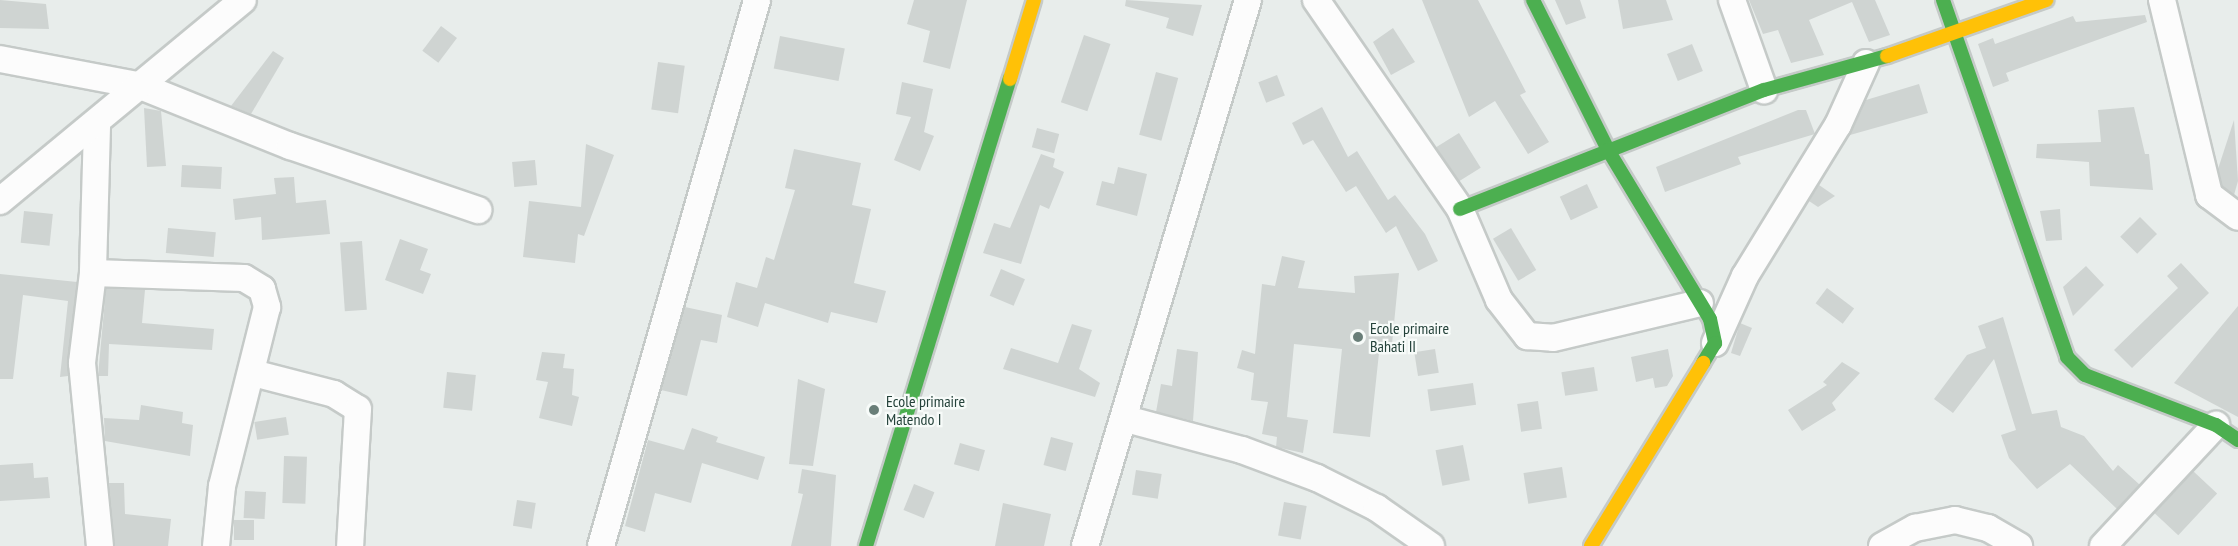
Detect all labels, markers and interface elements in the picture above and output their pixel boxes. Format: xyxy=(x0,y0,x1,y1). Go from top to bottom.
place label: Ecole primaire Bahati II xyxy=(1370,318,1449,356)
marker: Ecole primaire Bahati II xyxy=(1351,330,1365,344)
place label: Ecole primaire Matendo I xyxy=(886,391,965,429)
marker: Ecole primaire Matendo I xyxy=(867,403,881,417)

